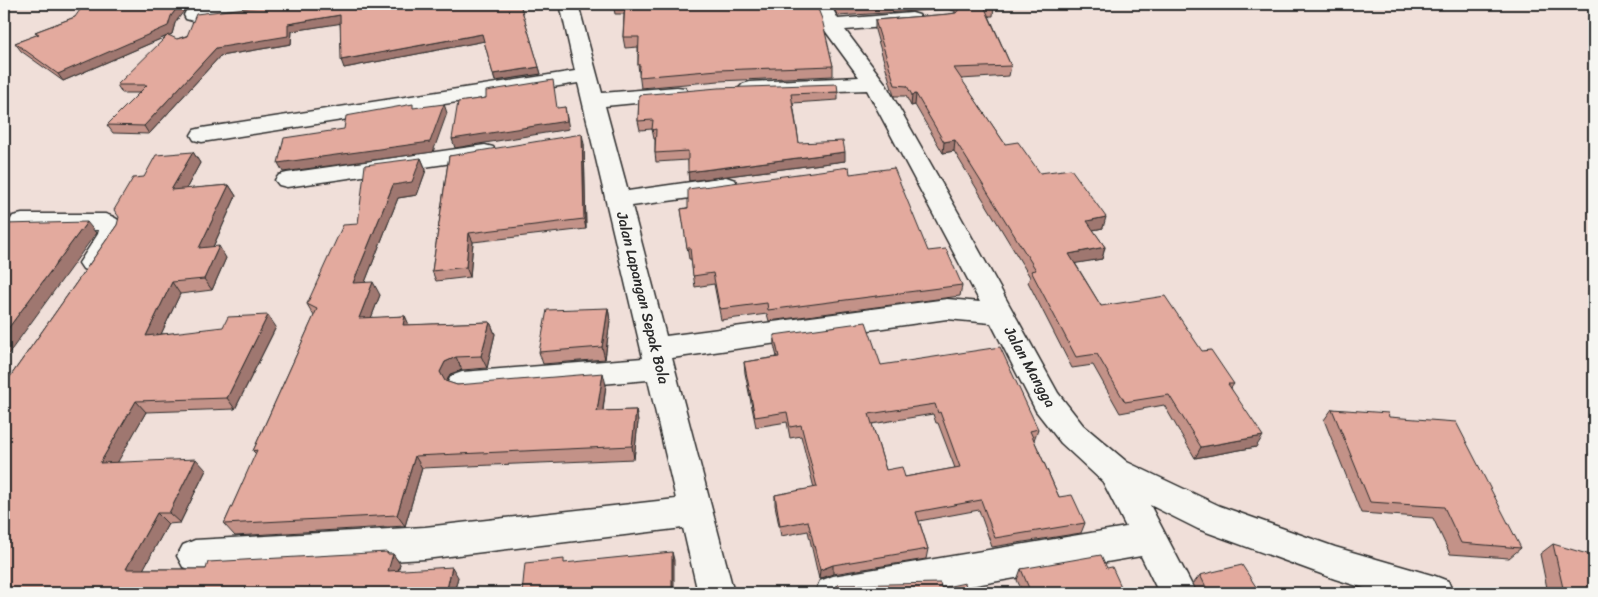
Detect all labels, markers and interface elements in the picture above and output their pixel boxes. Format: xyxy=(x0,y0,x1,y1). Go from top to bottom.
street label: Jalan Lapangan Sepak Bola xyxy=(609,208,677,387)
street label: Jalan Mangga xyxy=(996,321,1063,413)

